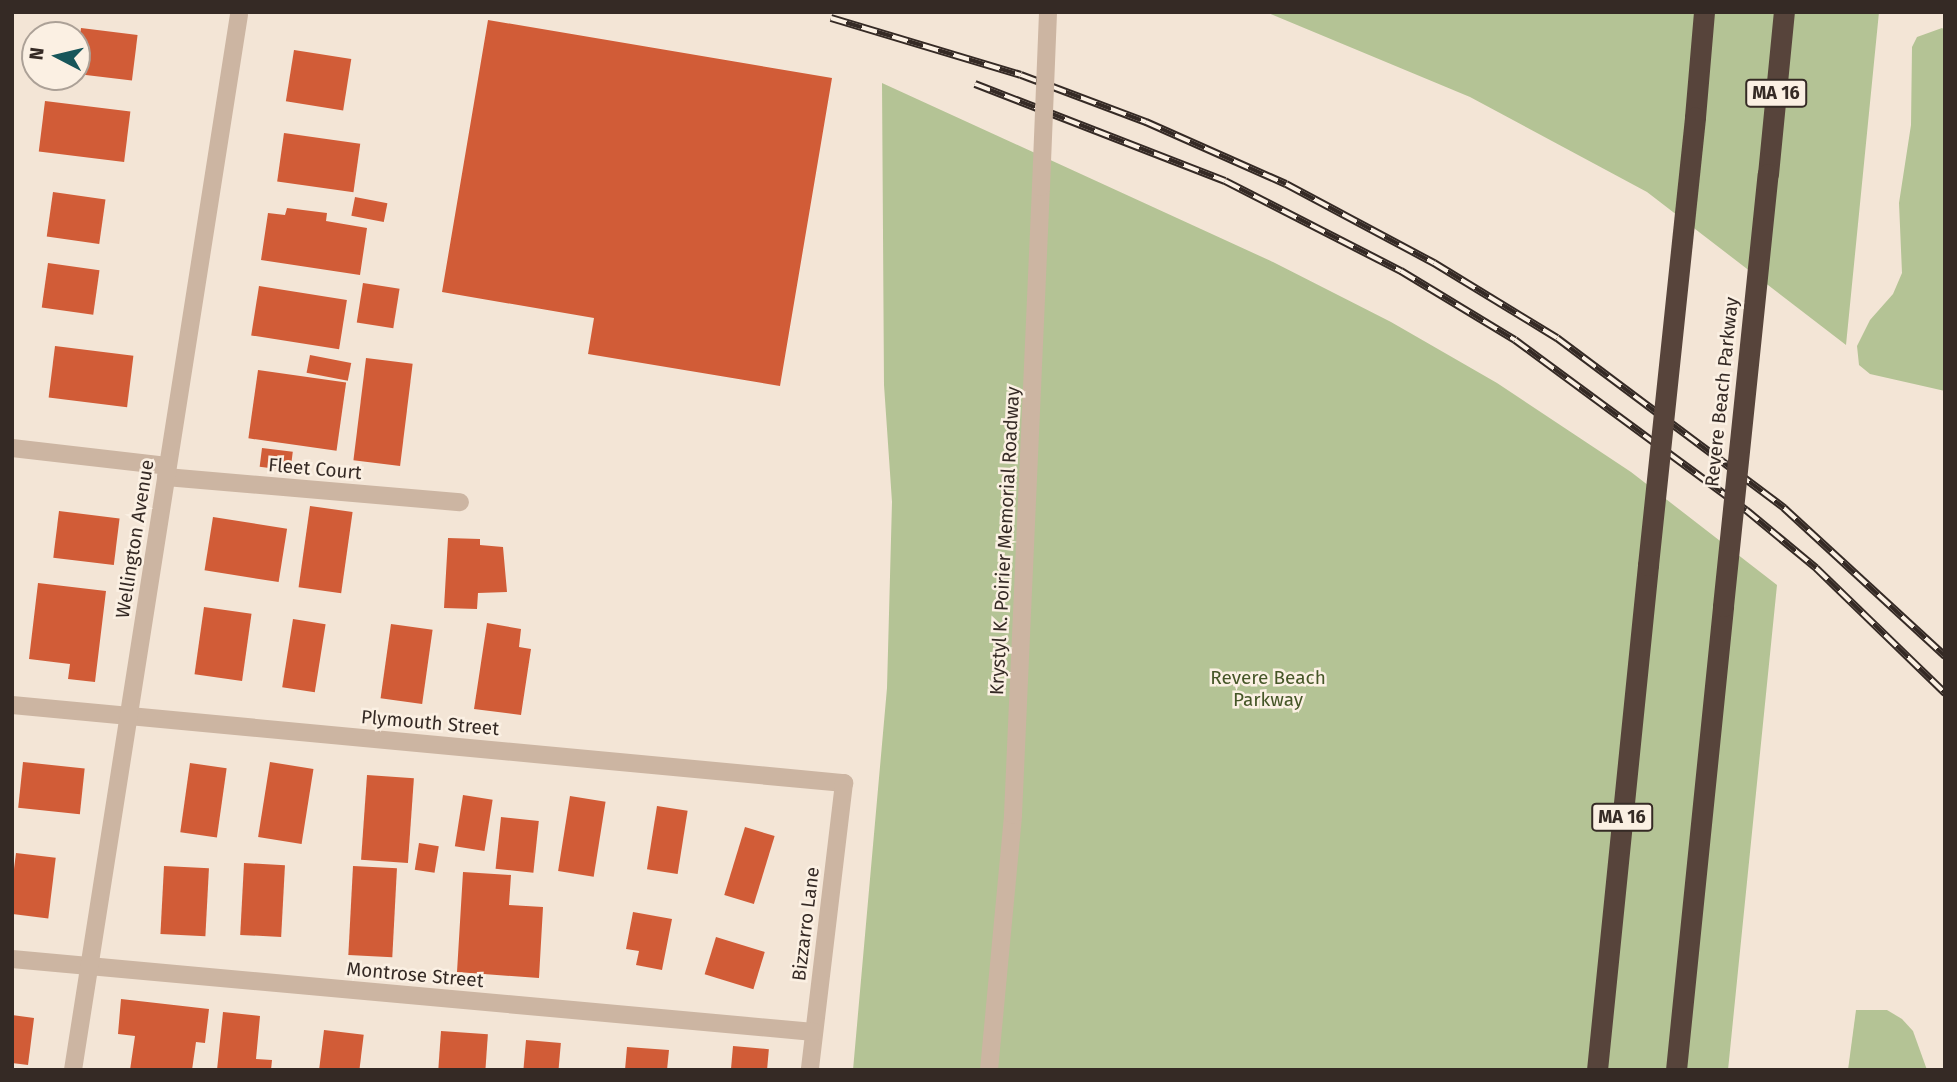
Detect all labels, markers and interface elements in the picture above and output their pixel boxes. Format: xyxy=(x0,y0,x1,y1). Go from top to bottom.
north arrow xyxy=(21,21,91,91)
text: N xyxy=(24,46,49,61)
road number: MA 16 xyxy=(1744,78,1808,108)
street label: Revere Beach Parkway xyxy=(1701,296,1743,488)
street label: Krystyl K. Poirier Memorial Roadway xyxy=(986,386,1024,696)
street label: Fleet Court xyxy=(267,454,363,484)
street label: Wellington Avenue xyxy=(111,458,159,620)
park label: Revere Beach Parkway xyxy=(1210,667,1326,711)
street label: Plymouth Street xyxy=(360,706,500,740)
road number: MA 16 xyxy=(1590,802,1654,832)
street label: Bizzarro Lane xyxy=(788,866,824,982)
street label: Montrose Street xyxy=(345,958,485,992)

